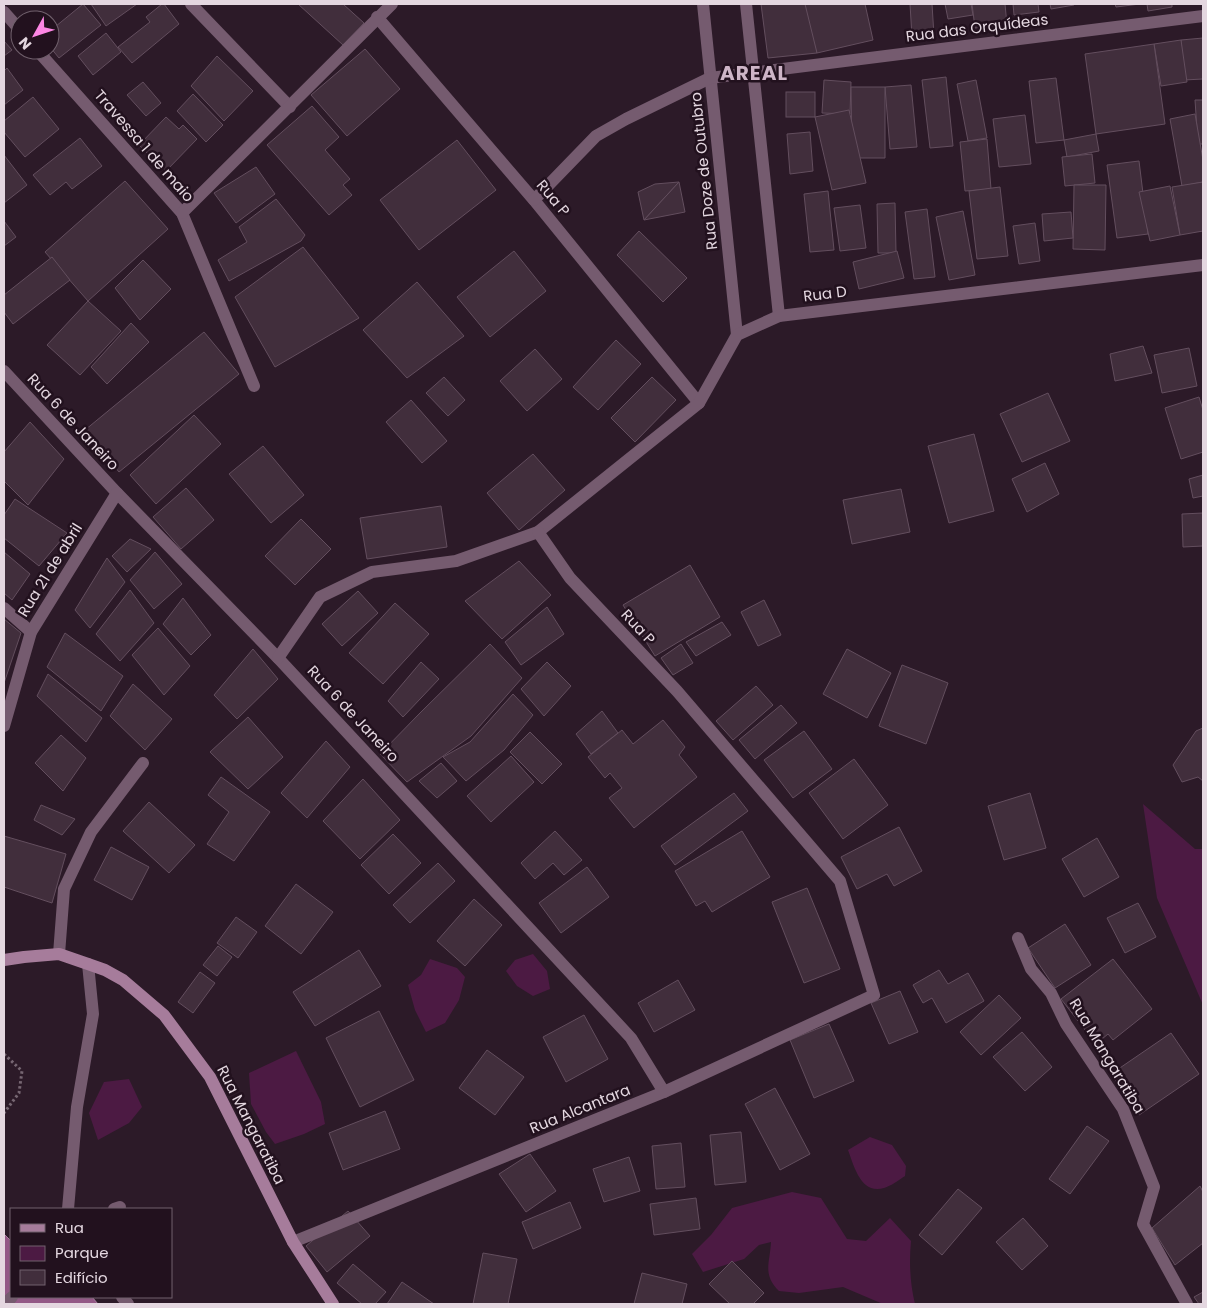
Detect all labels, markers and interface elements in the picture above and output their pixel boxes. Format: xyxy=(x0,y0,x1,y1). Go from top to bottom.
street label: Rua das Orquídeas xyxy=(905,8,1049,47)
north arrow xyxy=(10,10,60,60)
text: N xyxy=(14,33,36,54)
district label: AREAL xyxy=(720,59,788,87)
street label: Travessa 1 de maio xyxy=(90,85,199,206)
street label: Rua Doze de Outubro xyxy=(685,91,722,251)
street label: Rua P xyxy=(532,175,575,221)
street label: Rua D xyxy=(802,280,848,307)
street label: Rua 6 de Janeiro xyxy=(23,369,124,475)
street label: Rua 21 de abril xyxy=(12,519,87,621)
street label: Rua P xyxy=(617,604,660,649)
street label: Rua 6 de Janeiro xyxy=(303,661,404,767)
street label: Rua Mangaratiba xyxy=(1065,994,1150,1117)
street label: Rua Mangaratiba xyxy=(212,1062,291,1188)
street label: Rua Alcantara xyxy=(526,1079,633,1138)
legend xyxy=(10,1208,172,1298)
text: Rua xyxy=(55,1217,84,1238)
text: Parque xyxy=(55,1242,108,1263)
text: Edifício xyxy=(55,1267,108,1288)

